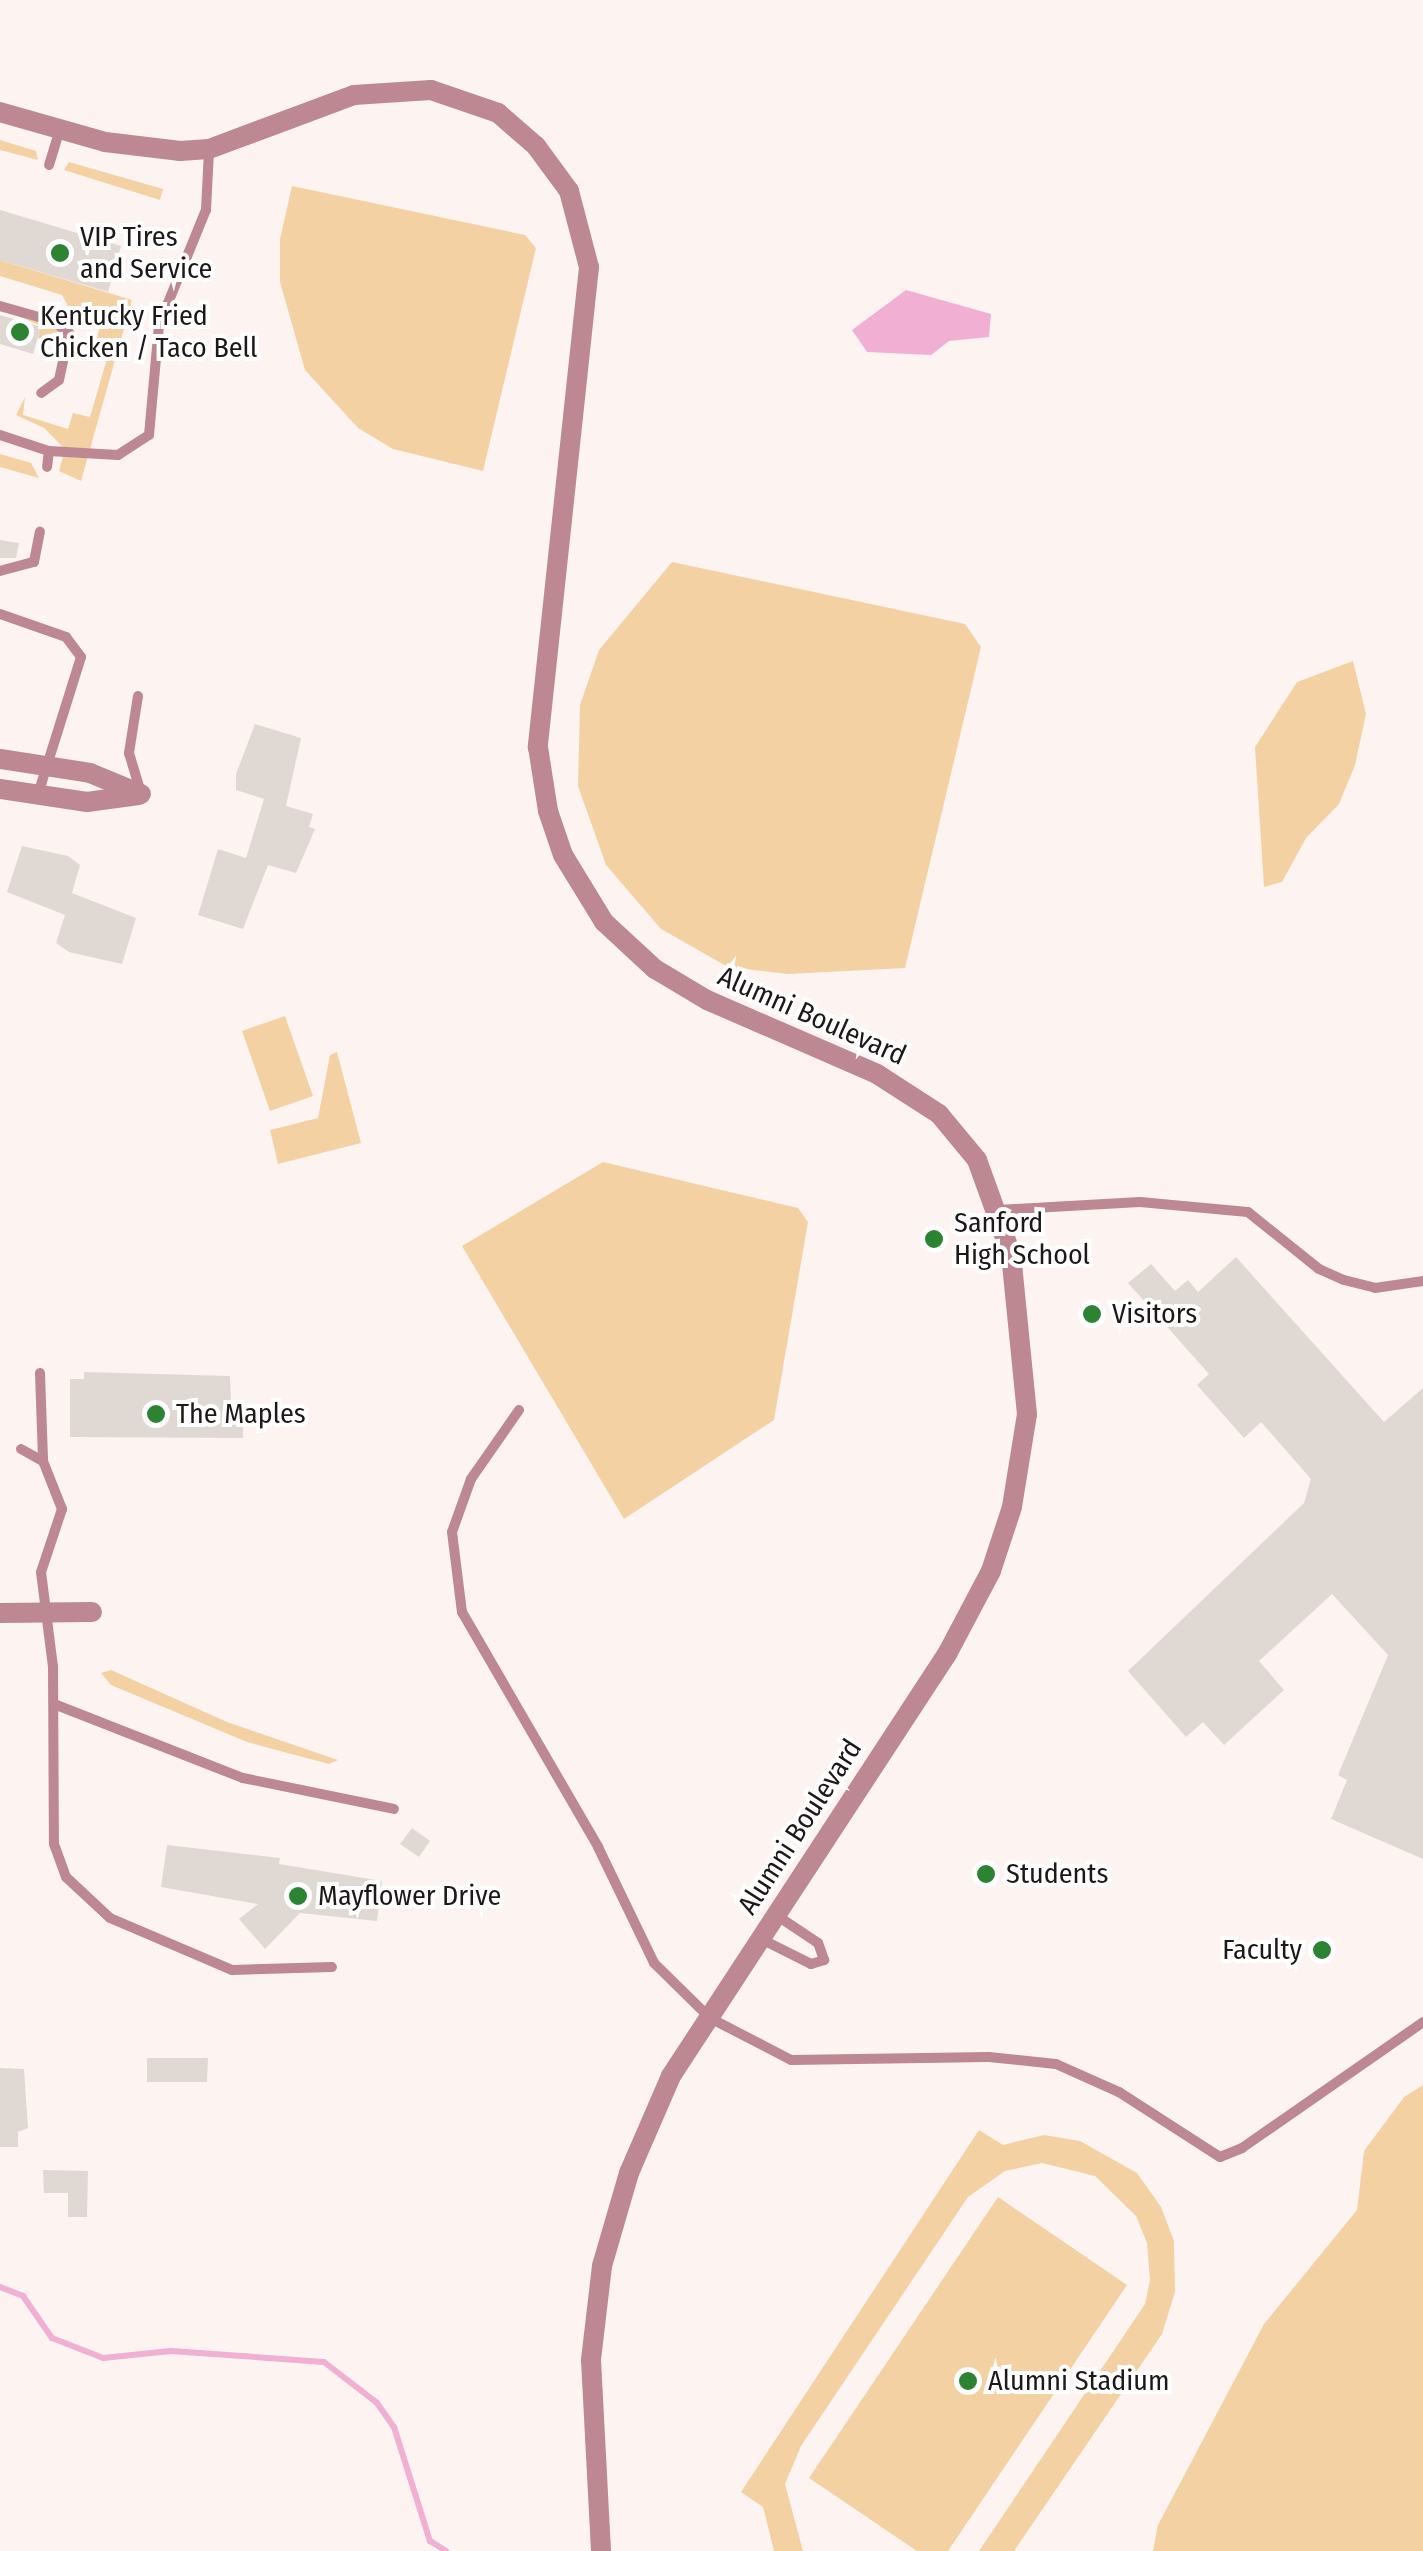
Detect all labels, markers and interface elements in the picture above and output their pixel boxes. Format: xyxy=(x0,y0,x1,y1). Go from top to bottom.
place label: VIP Tires and Service xyxy=(80,220,212,286)
marker: VIP Tires and Service xyxy=(49,242,71,264)
place label: Kentucky Fried Chicken / Taco Bell xyxy=(40,299,257,365)
marker: Kentucky Fried Chicken / Taco Bell xyxy=(9,321,31,343)
street label: Alumni Boulevard xyxy=(713,960,911,1072)
place label: Sanford High School xyxy=(954,1206,1090,1272)
marker: Sanford High School xyxy=(923,1228,945,1250)
place label: Visitors xyxy=(1112,1297,1197,1331)
marker: Visitors xyxy=(1081,1303,1103,1325)
place label: The Maples xyxy=(176,1397,306,1431)
marker: The Maples xyxy=(145,1403,167,1425)
street label: Alumni Boulevard xyxy=(731,1733,869,1921)
place label: Students xyxy=(1006,1857,1108,1891)
marker: Students xyxy=(975,1863,997,1885)
place label: Mayflower Drive xyxy=(318,1879,501,1913)
marker: Mayflower Drive xyxy=(287,1885,309,1907)
place label: Faculty xyxy=(1222,1933,1302,1967)
marker: Faculty xyxy=(1311,1939,1333,1961)
place label: Alumni Stadium xyxy=(988,2364,1169,2398)
marker: Alumni Stadium xyxy=(957,2370,979,2392)

